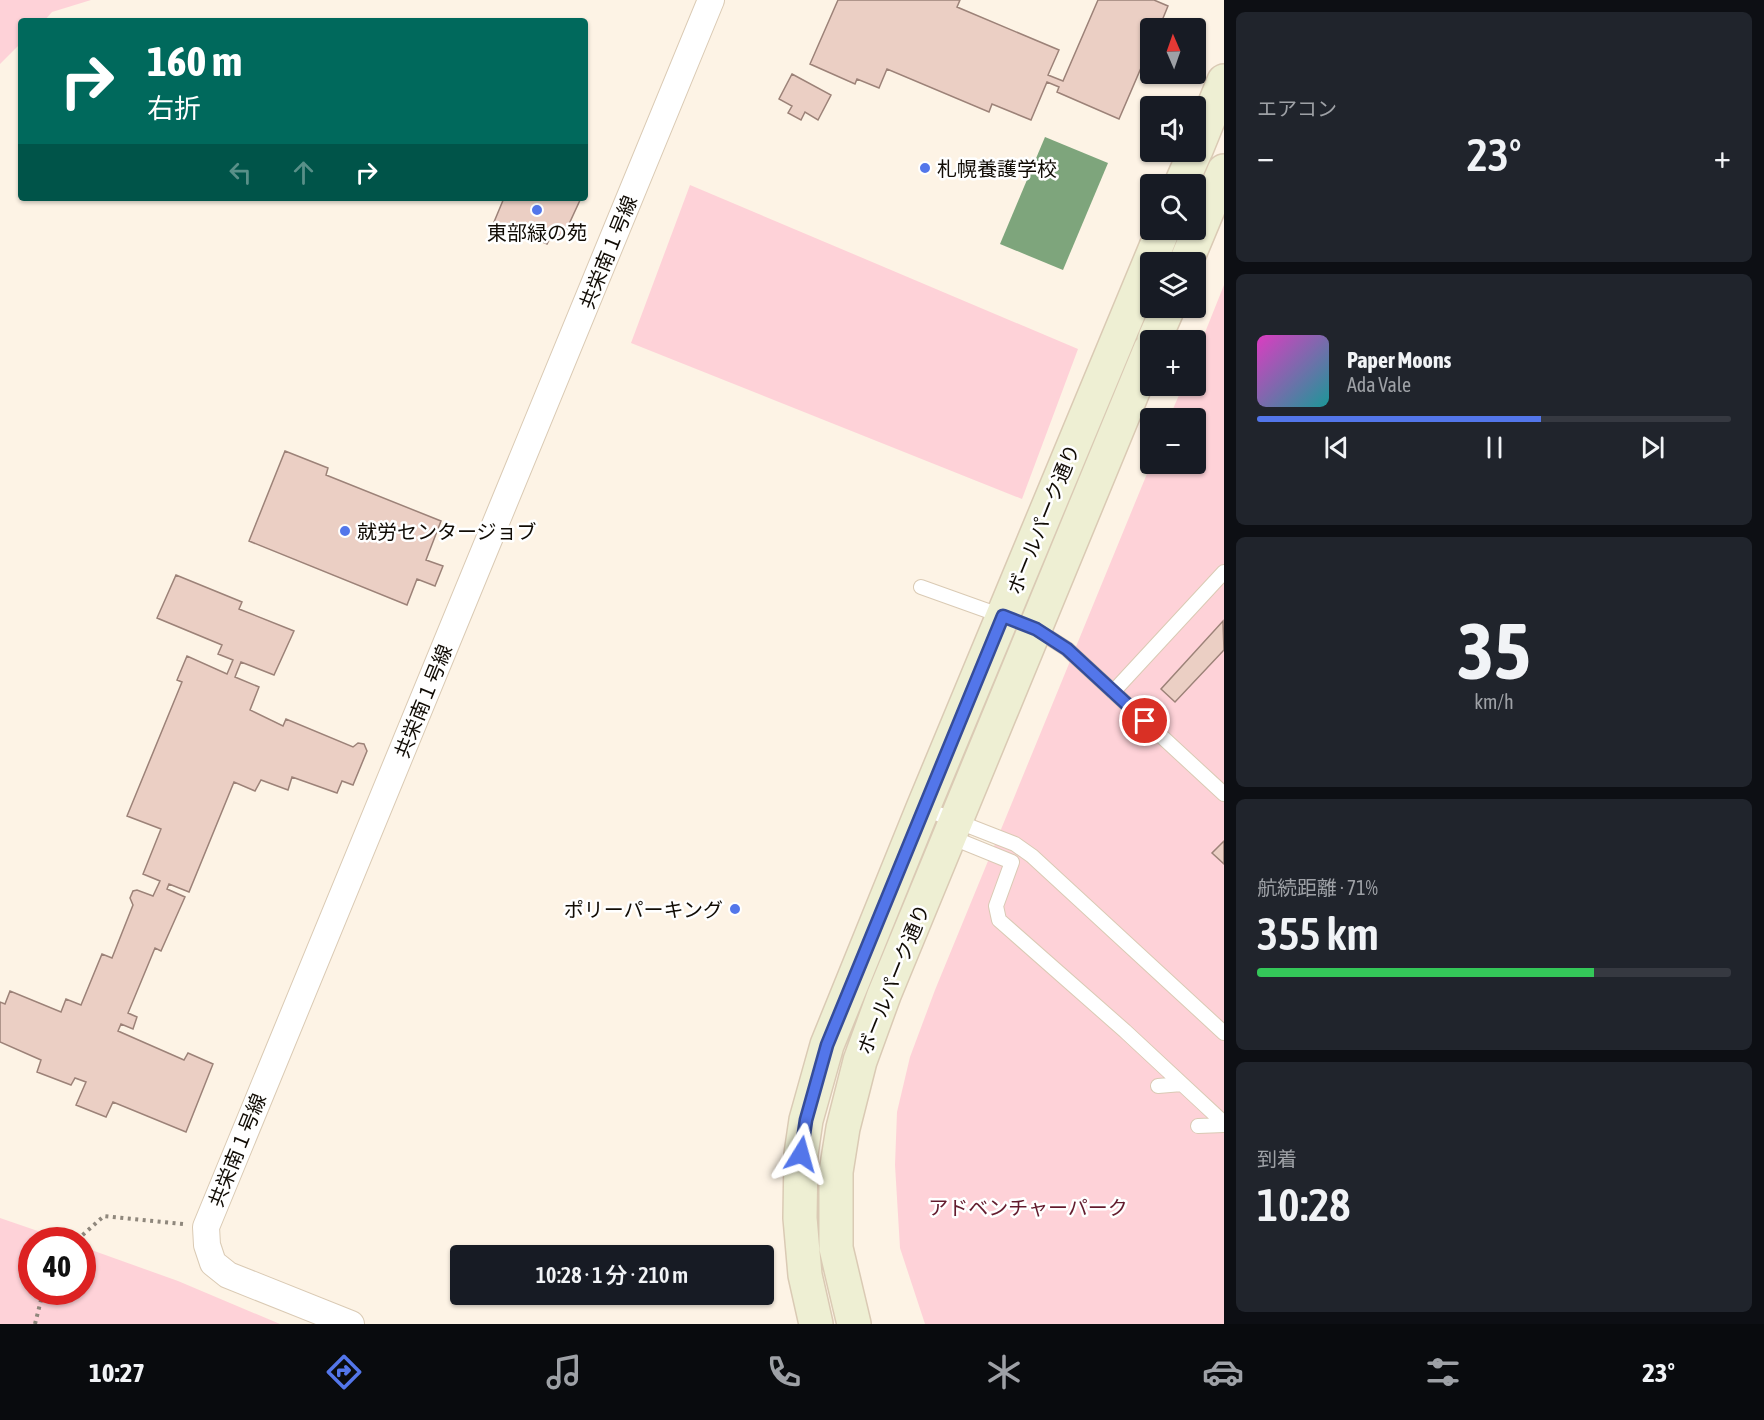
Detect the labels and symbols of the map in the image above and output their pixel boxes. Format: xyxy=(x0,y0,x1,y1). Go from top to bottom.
north arrow xyxy=(1140,18,1206,84)
place label: 札幌養護学校 xyxy=(937,157,1057,180)
marker: 札幌養護学校 xyxy=(918,161,932,175)
street label: 共栄南１号線 xyxy=(575,192,641,312)
marker: 東部緑の苑 xyxy=(530,203,544,217)
place label: 東部緑の苑 xyxy=(487,221,587,244)
street label: ボールパーク通り xyxy=(1002,441,1084,597)
place label: 就労センタージョブ xyxy=(357,520,537,543)
marker: 就労センタージョブ xyxy=(338,524,352,538)
street label: 共栄南１号線 xyxy=(390,641,456,761)
pin xyxy=(1119,695,1170,746)
place label: ポリーパーキング xyxy=(564,898,723,921)
street label: ボールパーク通り xyxy=(852,901,934,1057)
marker: ポリーパーキング xyxy=(728,902,742,916)
street label: 共栄南１号線 xyxy=(204,1090,270,1210)
position arrow xyxy=(769,1122,833,1186)
park label: アドベンチャーパーク xyxy=(928,1196,1128,1219)
speed limit sign: 40 xyxy=(18,1227,96,1305)

